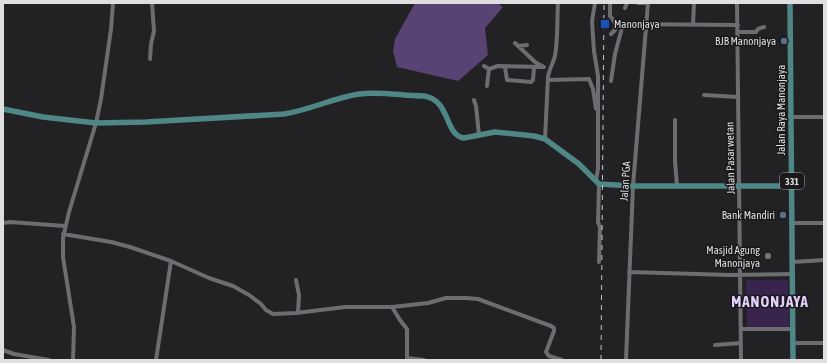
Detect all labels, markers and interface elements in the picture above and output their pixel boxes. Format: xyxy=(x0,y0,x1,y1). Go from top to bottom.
marker: Manonjaya xyxy=(599,18,611,30)
place label: Manonjaya xyxy=(614,18,660,30)
place label: BJB Manonjaya xyxy=(715,35,776,47)
marker: BJB Manonjaya xyxy=(779,36,789,46)
street label: Jalan Raya Manonjaya xyxy=(775,65,787,155)
street label: Jalan Pasar wetan xyxy=(723,122,737,194)
street label: Jalan PGA xyxy=(618,160,632,201)
road number: 331 xyxy=(780,173,804,189)
place label: Bank Mandiri xyxy=(722,209,775,221)
marker: Bank Mandiri xyxy=(778,210,788,220)
place label: Masjid Agung Manonjaya xyxy=(706,244,760,269)
marker: Masjid Agung Manonjaya xyxy=(763,251,773,261)
district label: MANONJAYA xyxy=(731,293,809,310)

